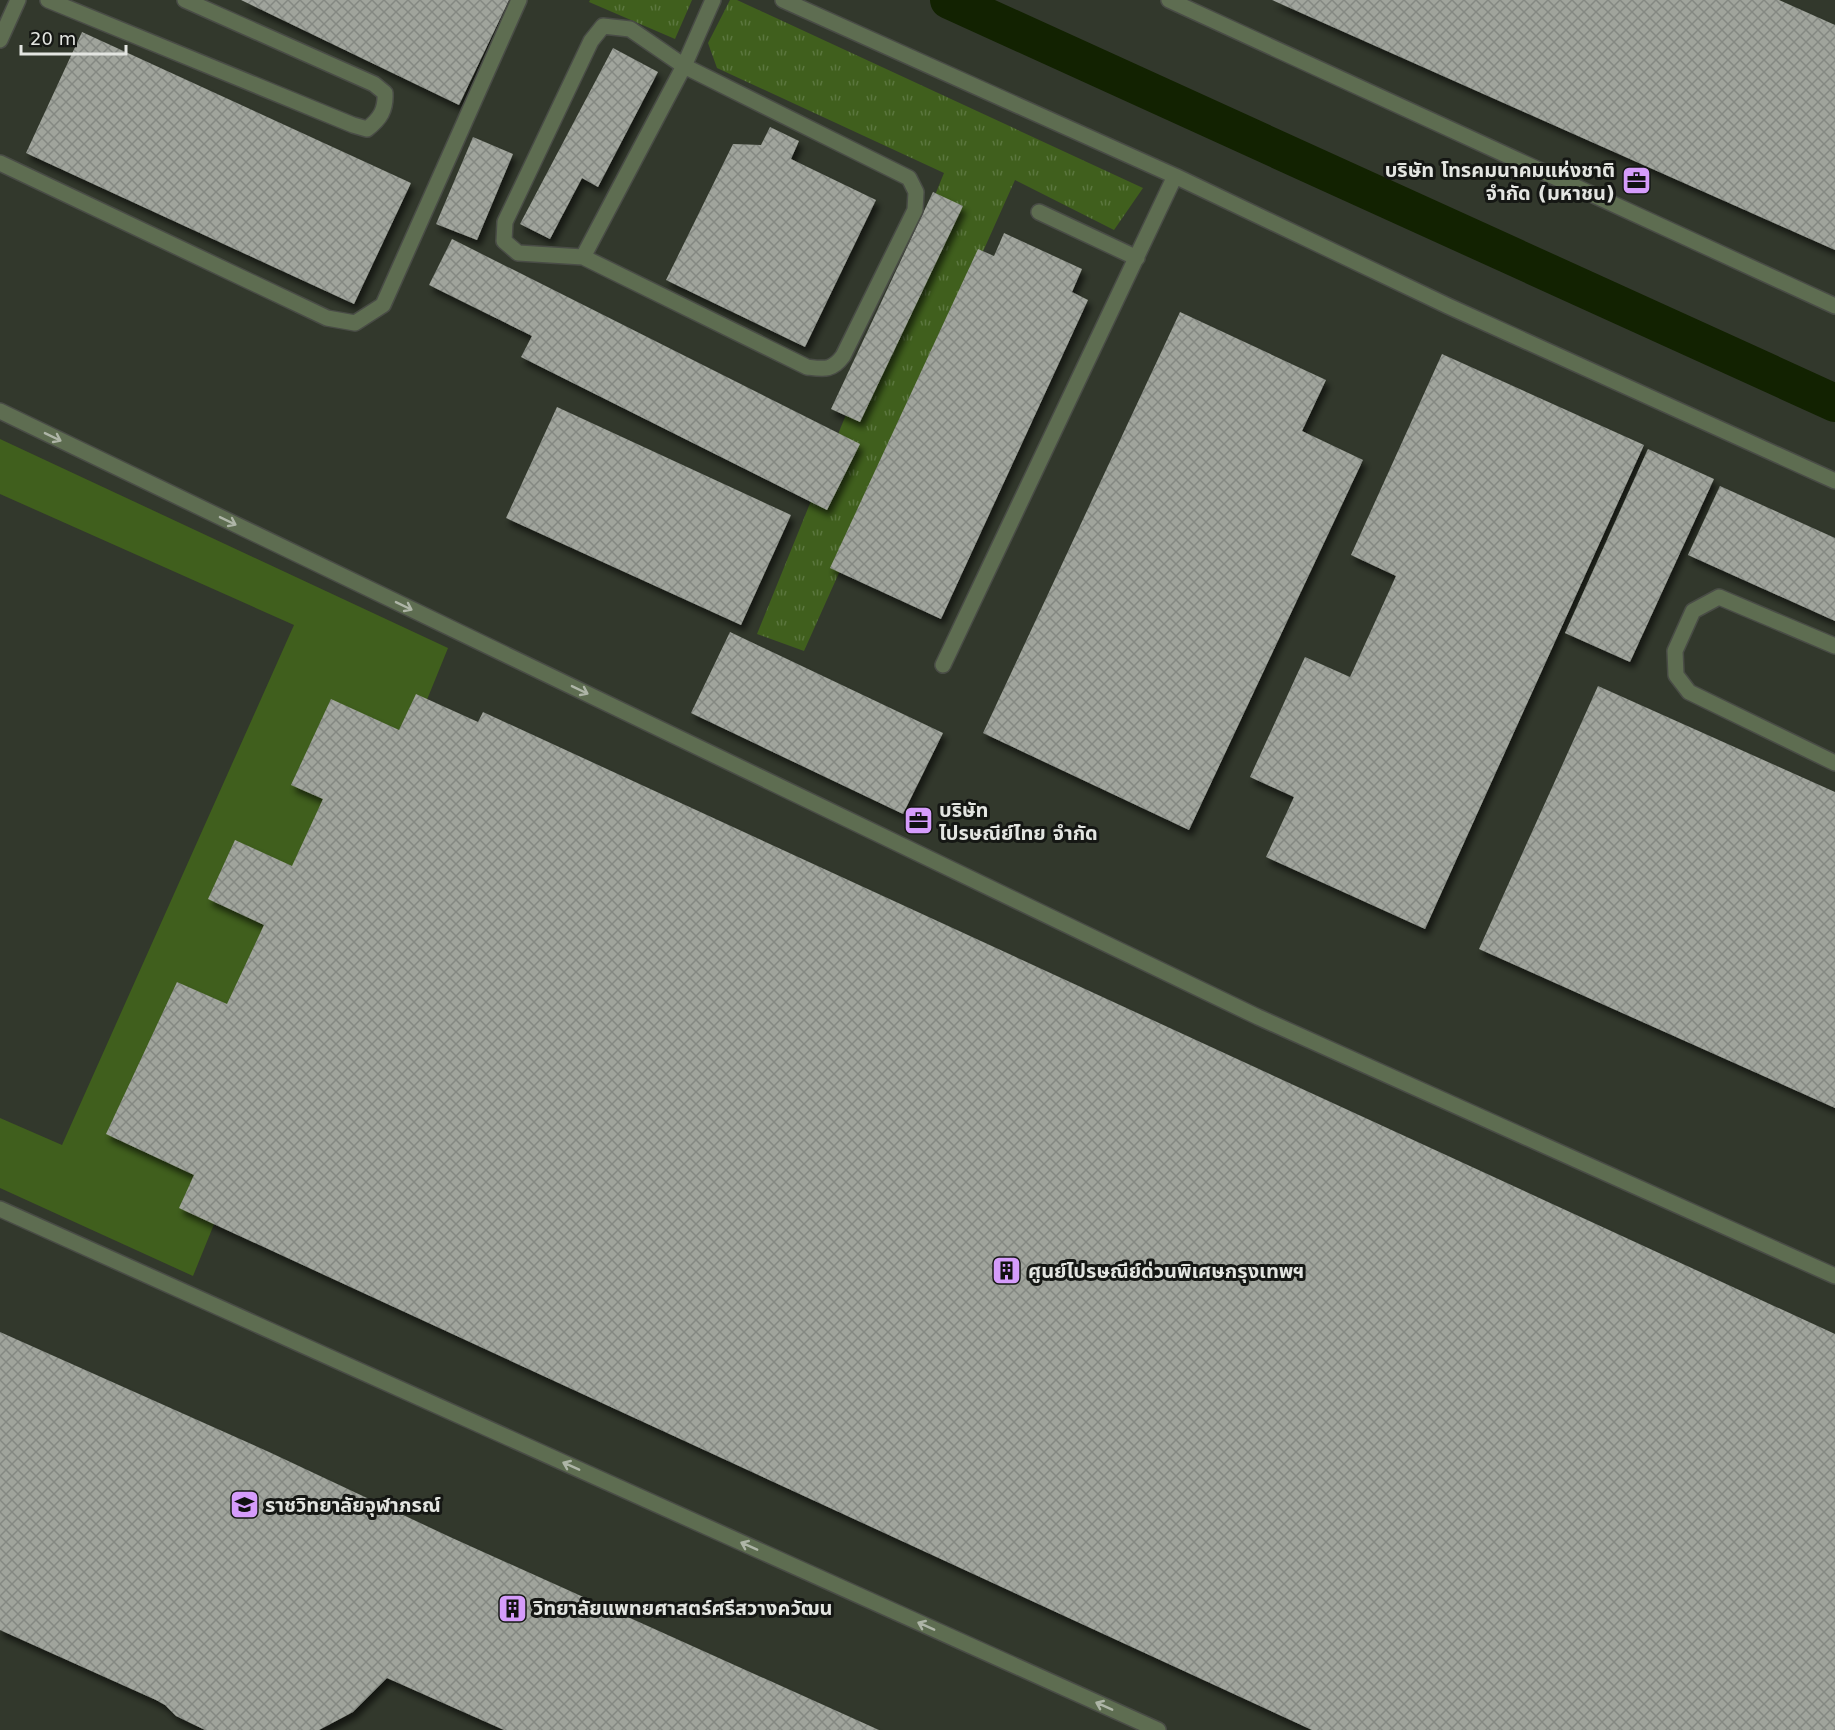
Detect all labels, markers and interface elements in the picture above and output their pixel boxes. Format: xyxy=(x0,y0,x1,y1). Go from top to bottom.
scale bar xyxy=(21,18,126,56)
text: 20 m xyxy=(30,28,76,49)
place label: บริษัท โทรคมนาคมแห่งชาติ จำกัด (มหาชน) xyxy=(1385,158,1615,205)
office icon: บริษัท โทรคมนาคมแห่งชาติ จำกัด (มหาชน) xyxy=(1620,165,1652,197)
one-way arrow xyxy=(43,431,61,443)
one-way arrow xyxy=(219,516,237,528)
one-way arrow xyxy=(395,600,413,612)
one-way arrow xyxy=(570,685,588,697)
place label: บริษัท ไปรษณีย์ไทย จำกัด xyxy=(939,798,1098,845)
office icon: บริษัท ไปรษณีย์ไทย จำกัด xyxy=(902,805,934,837)
building icon: ศูนย์ไปรษณีย์ด่วนพิเศษกรุงเทพฯ xyxy=(991,1255,1023,1287)
place label: ศูนย์ไปรษณีย์ด่วนพิเศษกรุงเทพฯ xyxy=(1028,1259,1304,1283)
one-way arrow xyxy=(562,1460,580,1471)
school or university icon: ราชวิทยาลัยจุฬาภรณ์ xyxy=(228,1489,260,1521)
place label: ราชวิทยาลัยจุฬาภรณ์ xyxy=(265,1493,441,1517)
one-way arrow xyxy=(740,1540,758,1551)
building icon: วิทยาลัยแพทยศาสตร์ศรีสวางควัฒน xyxy=(496,1592,528,1624)
place label: วิทยาลัยแพทยศาสตร์ศรีสวางควัฒน xyxy=(533,1596,832,1620)
one-way arrow xyxy=(918,1620,936,1631)
one-way arrow xyxy=(1096,1700,1114,1711)

